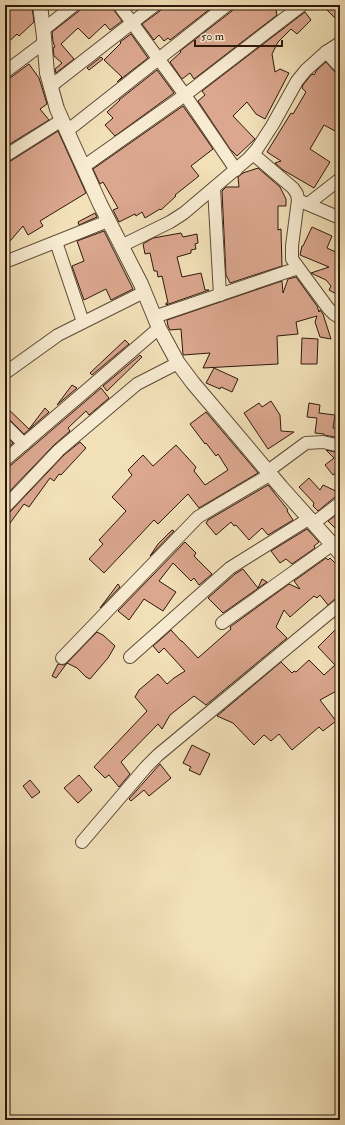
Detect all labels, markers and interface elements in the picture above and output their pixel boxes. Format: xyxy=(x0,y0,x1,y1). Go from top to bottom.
scale bar xyxy=(195,22,282,48)
text: 50 m xyxy=(201,29,225,44)

